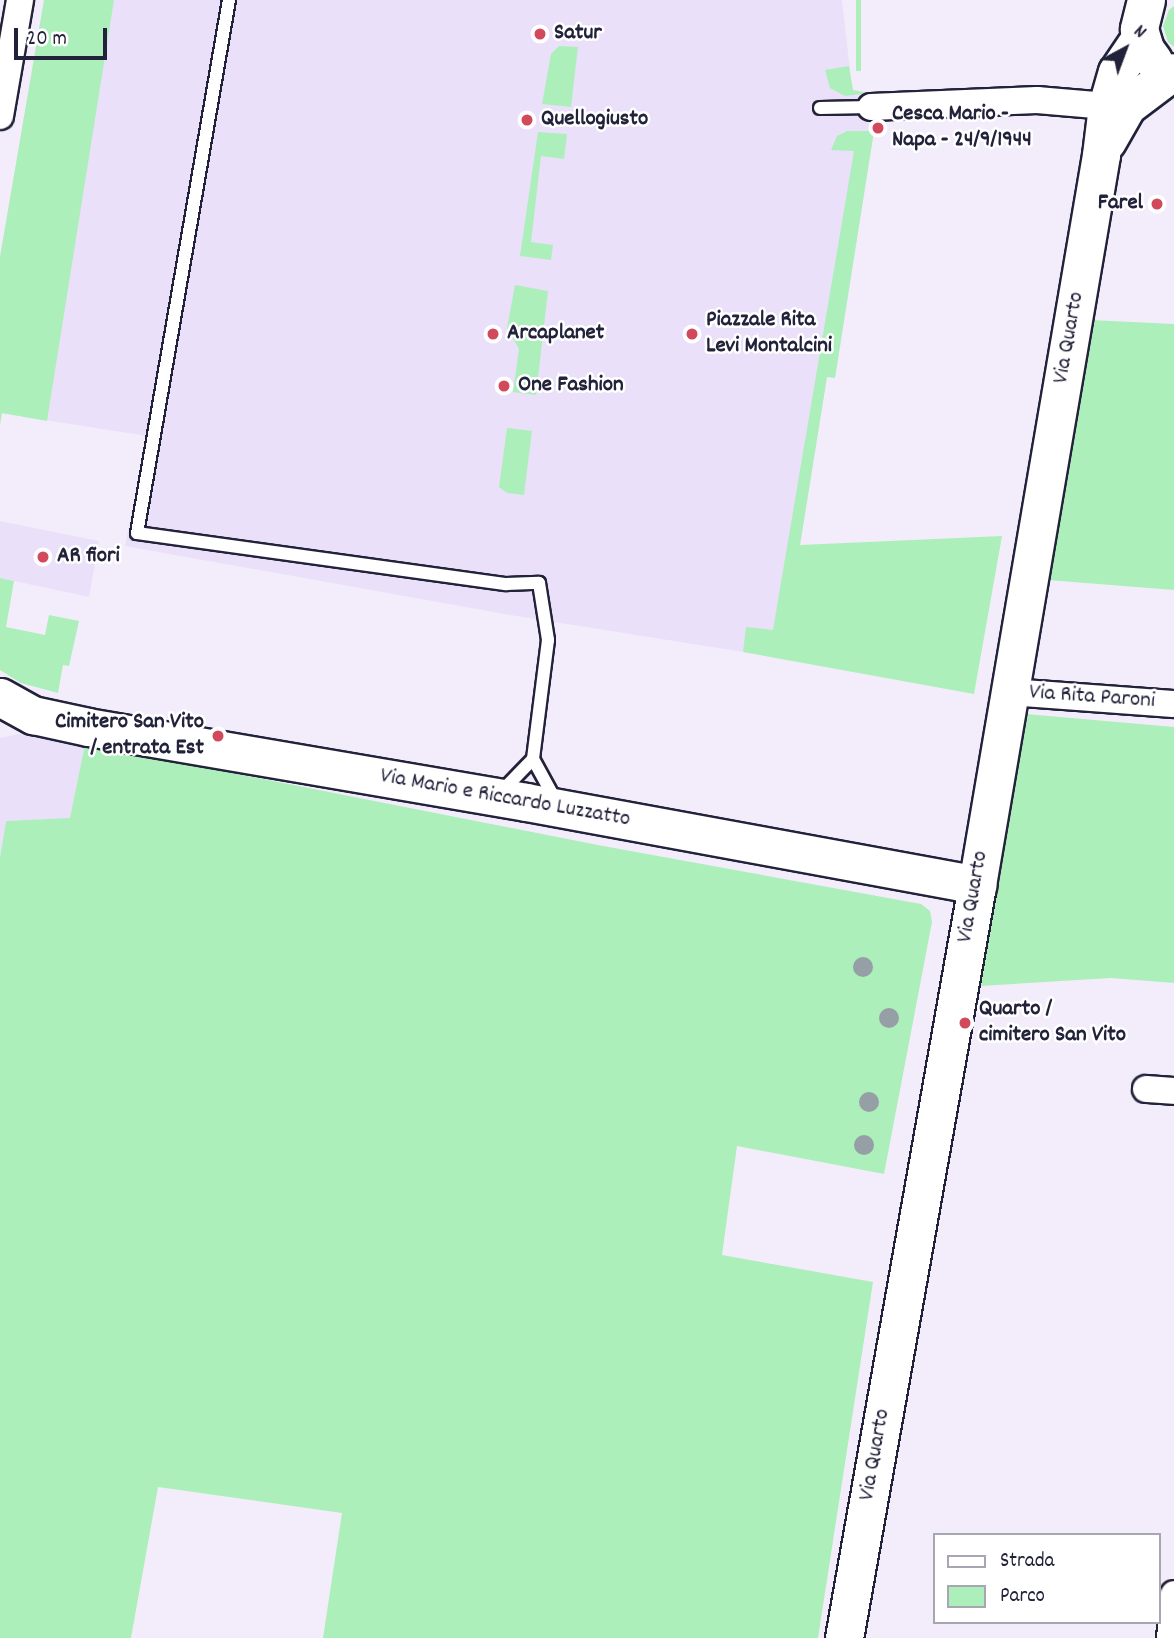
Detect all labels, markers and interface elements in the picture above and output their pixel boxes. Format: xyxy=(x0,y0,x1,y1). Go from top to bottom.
scale bar xyxy=(18,14,110,58)
north arrow xyxy=(1090,14,1160,84)
text: N xyxy=(1127,19,1151,46)
place label: Satur xyxy=(554,20,602,48)
text: 20 m xyxy=(27,25,67,55)
marker: Satur xyxy=(532,26,548,42)
place label: Cesca Mario - Napa - 24/9/1944 xyxy=(892,101,1032,155)
place label: Quellogiusto xyxy=(541,106,648,134)
marker: Quellogiusto xyxy=(519,112,535,128)
marker: Cesca Mario - Napa - 24/9/1944 xyxy=(870,120,886,136)
place label: Farel xyxy=(1098,190,1143,218)
marker: Farel xyxy=(1149,196,1165,212)
street label: Via Quarto xyxy=(1048,290,1092,386)
place label: Piazzale Rita Levi Montalcini xyxy=(706,307,832,361)
place label: Arcaplanet xyxy=(507,320,604,348)
marker: Arcaplanet xyxy=(485,326,501,342)
marker: Piazzale Rita Levi Montalcini xyxy=(684,326,700,342)
place label: One Fashion xyxy=(518,372,624,400)
marker: One Fashion xyxy=(496,378,512,394)
place label: AR fiori xyxy=(57,543,120,571)
marker: AR fiori xyxy=(35,549,51,565)
street label: Via Rita Paroni xyxy=(1028,680,1156,716)
place label: Cimitero San Vito / entrata Est xyxy=(55,709,204,763)
marker: Cimitero San Vito / entrata Est xyxy=(210,728,226,744)
street label: Via Mario e Riccardo Luzzatto xyxy=(378,763,632,835)
street label: Via Quarto xyxy=(952,849,996,945)
place label: Quarto / cimitero San Vito xyxy=(979,996,1126,1050)
marker: Quarto / cimitero San Vito xyxy=(957,1015,973,1031)
street label: Via Quarto xyxy=(854,1407,898,1503)
legend xyxy=(932,1533,1160,1624)
text: Strada xyxy=(1000,1547,1054,1577)
text: Parco xyxy=(1000,1582,1045,1612)

